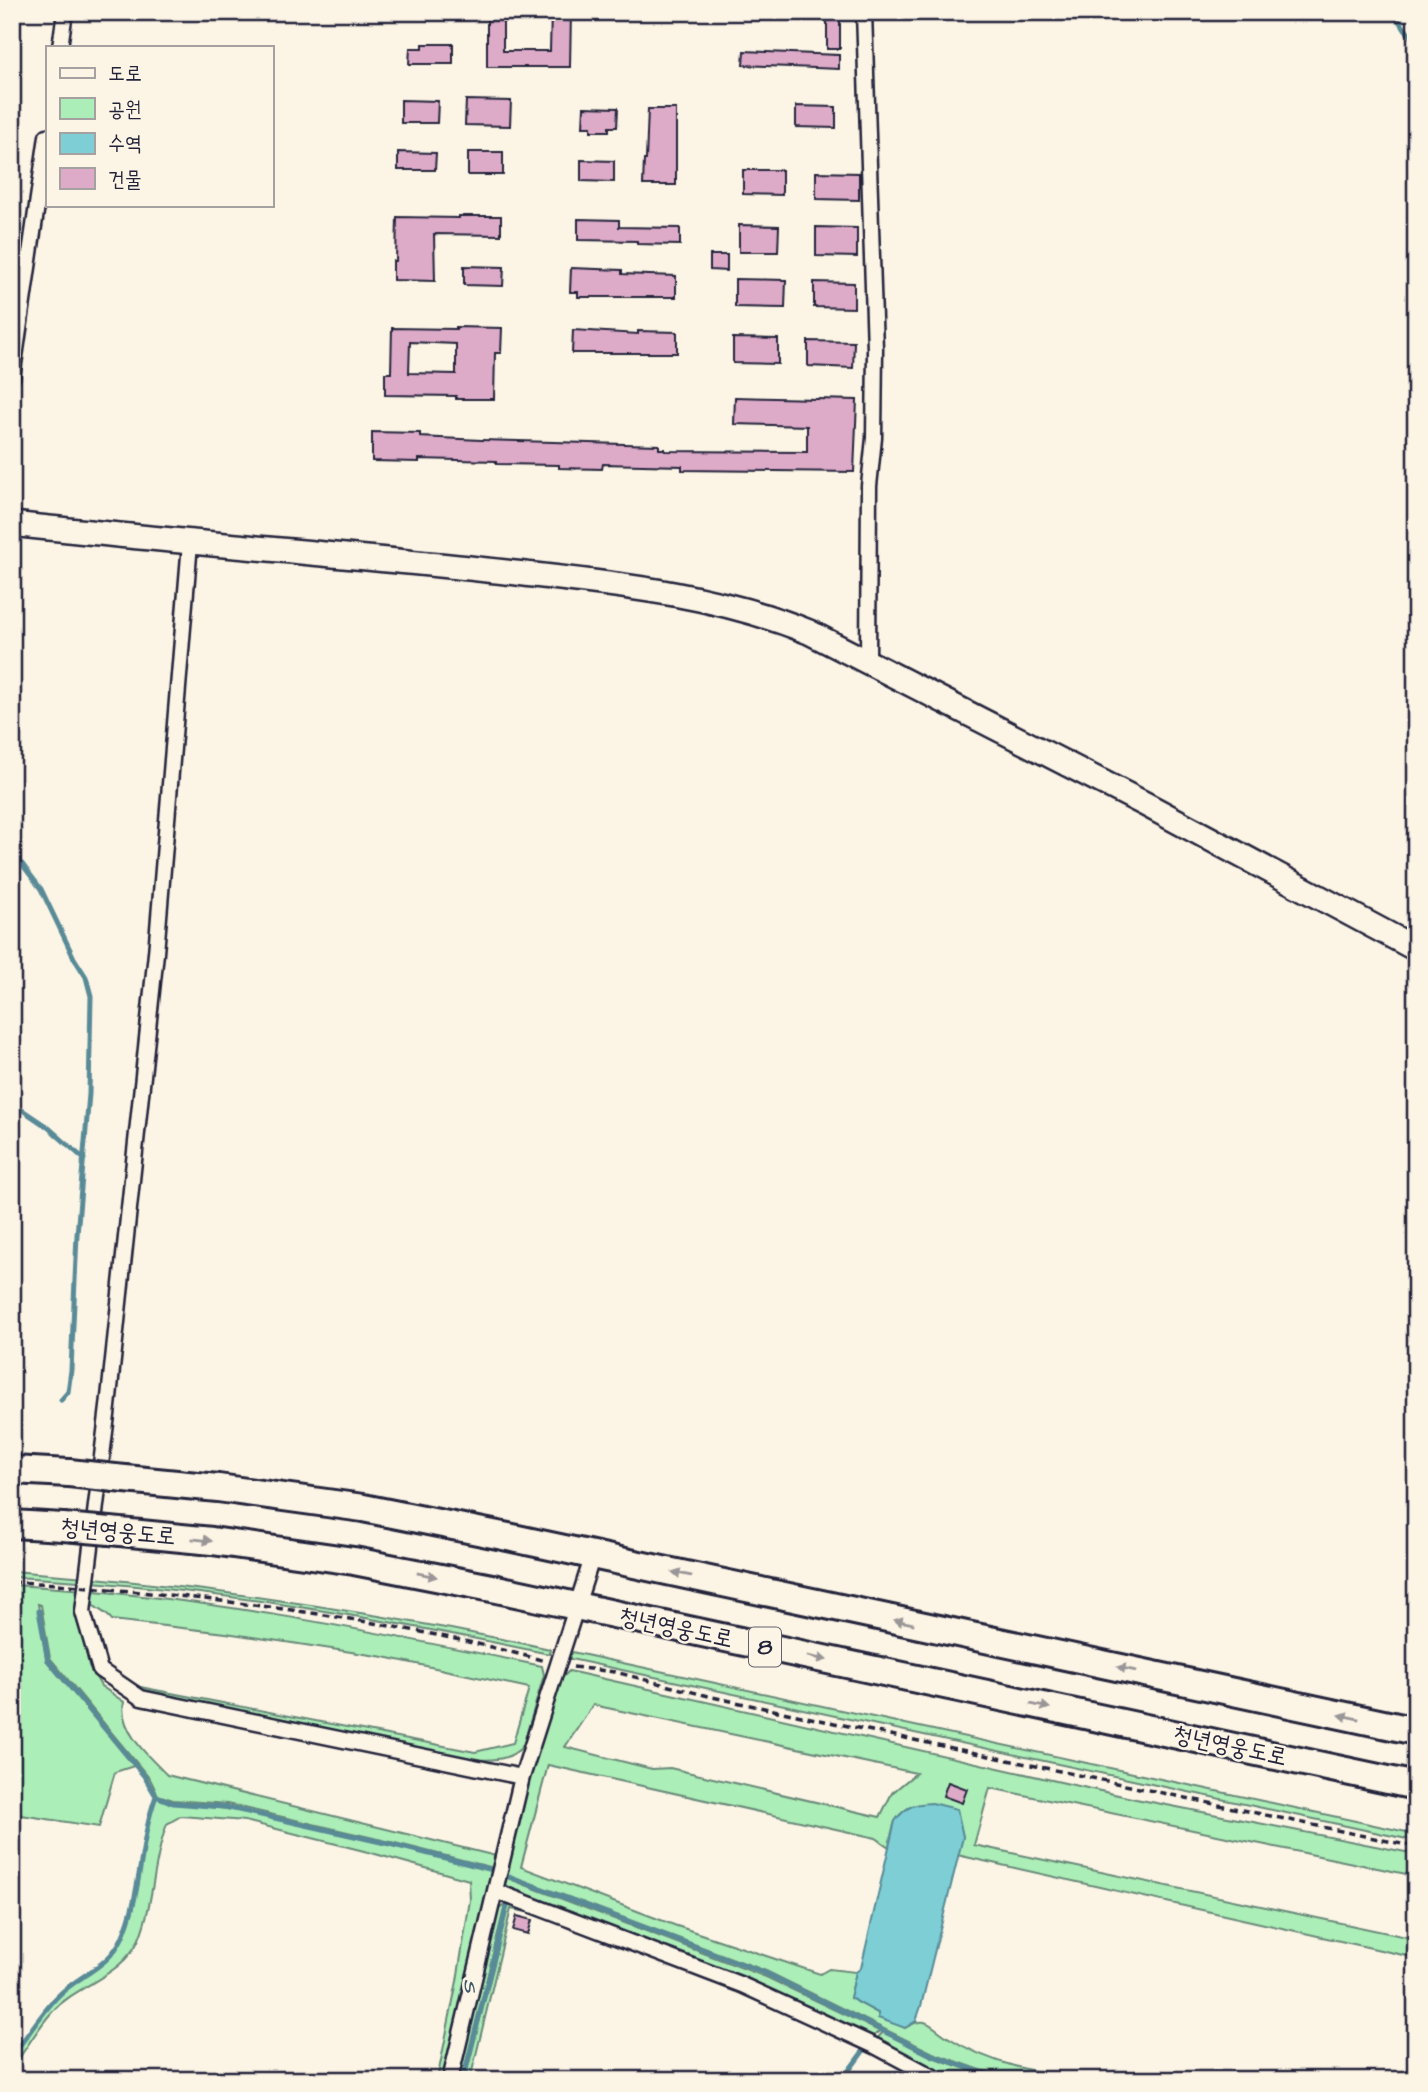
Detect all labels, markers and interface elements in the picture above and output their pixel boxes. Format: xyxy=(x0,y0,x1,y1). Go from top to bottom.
legend xyxy=(46,46,273,206)
text: 도로 xyxy=(108,59,142,88)
text: 공원 xyxy=(108,95,142,124)
text: 수역 xyxy=(108,129,142,158)
text: 건물 xyxy=(108,165,142,194)
street label: 청년영웅도로 xyxy=(59,1510,177,1554)
one-way arrow xyxy=(192,1535,214,1546)
one-way arrow xyxy=(671,1568,693,1579)
one-way arrow xyxy=(416,1570,438,1581)
street label: 청년영웅도로 xyxy=(616,1599,736,1657)
one-way arrow xyxy=(893,1616,915,1627)
road number: 8 xyxy=(749,1628,781,1666)
one-way arrow xyxy=(806,1652,828,1663)
one-way arrow xyxy=(1116,1664,1138,1675)
one-way arrow xyxy=(1029,1700,1051,1711)
one-way arrow xyxy=(1338,1712,1360,1723)
street label: 청년영웅도로 xyxy=(1170,1717,1290,1775)
water label: s xyxy=(448,1975,487,1999)

